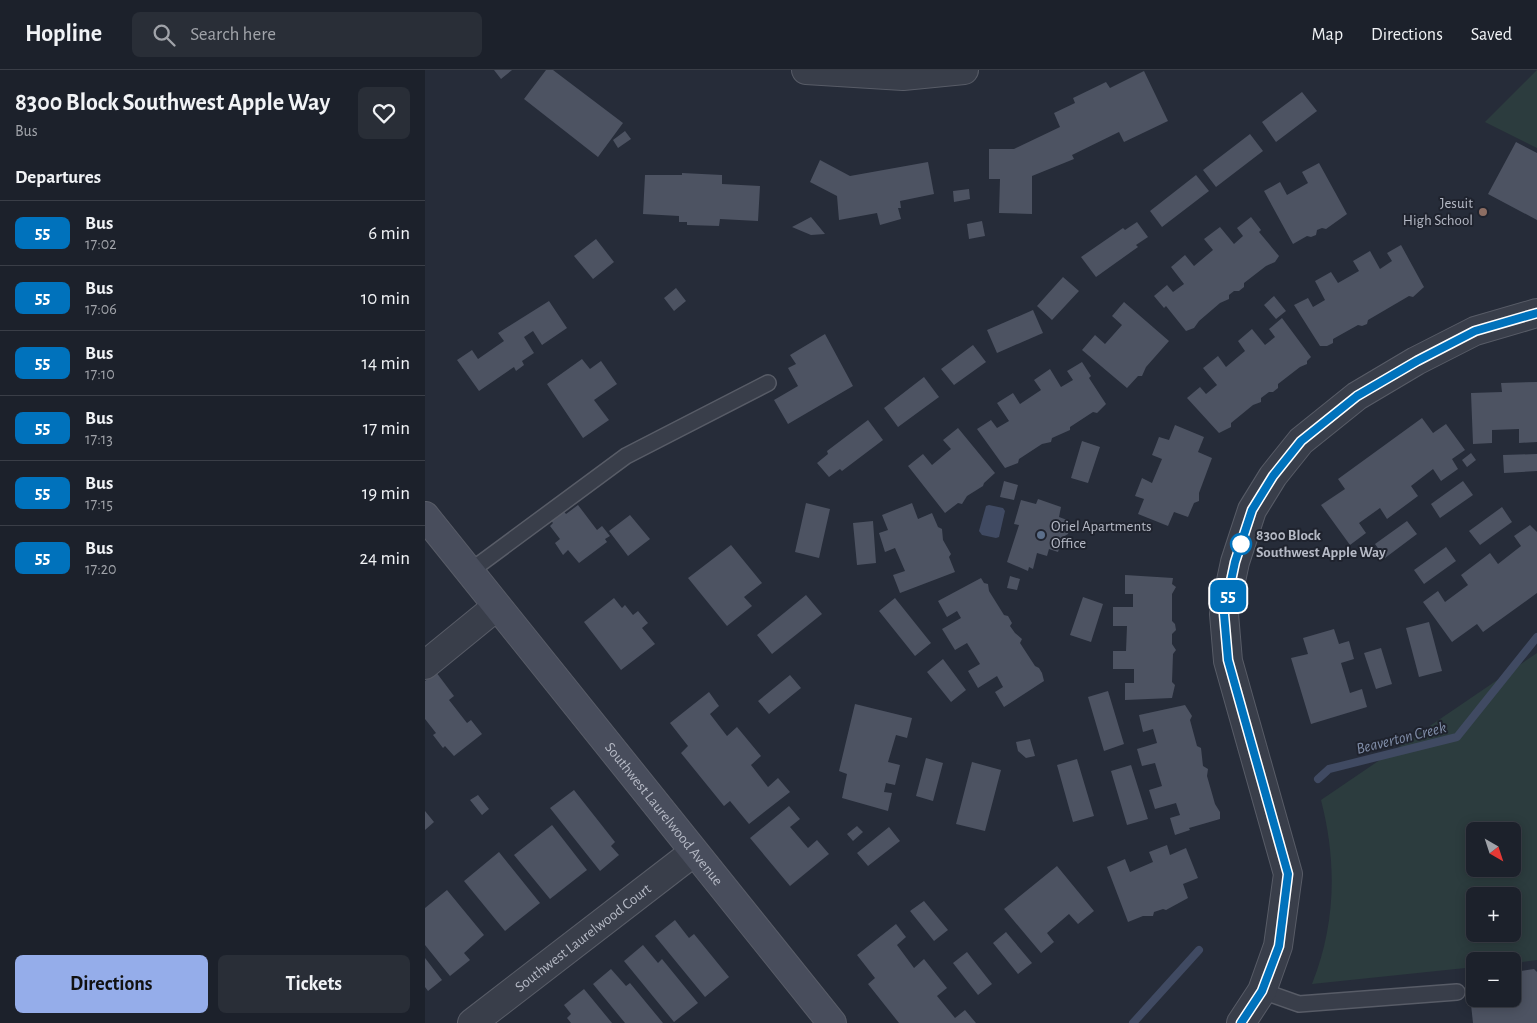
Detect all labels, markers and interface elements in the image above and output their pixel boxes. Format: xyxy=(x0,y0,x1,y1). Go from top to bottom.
search box xyxy=(132,12,482,57)
icon: search xyxy=(150,21,178,49)
text: Hopline xyxy=(25,22,102,46)
text: Search here xyxy=(190,25,276,44)
text: Map xyxy=(1312,26,1343,44)
text: Directions xyxy=(1371,26,1443,44)
text: Saved xyxy=(1471,26,1512,44)
button: heart xyxy=(358,87,410,139)
text: 8300 Block Southwest Apple Way xyxy=(15,91,330,115)
text: Bus xyxy=(15,123,38,139)
text: Departures xyxy=(15,168,101,187)
place label: Jesuit High School xyxy=(1403,196,1473,228)
marker: Jesuit High School xyxy=(1477,206,1489,218)
text: Bus xyxy=(85,214,113,233)
text: 55 xyxy=(35,224,50,242)
text: 6 min xyxy=(368,224,410,243)
text: 17:02 xyxy=(85,236,117,252)
text: Bus xyxy=(85,279,113,298)
text: 55 xyxy=(35,289,50,307)
text: 10 min xyxy=(361,289,410,308)
text: 17:06 xyxy=(85,301,117,317)
text: Bus xyxy=(85,344,113,363)
text: 55 xyxy=(35,354,50,372)
text: 14 min xyxy=(362,354,410,373)
text: 17:10 xyxy=(85,366,115,382)
text: Bus xyxy=(85,409,113,428)
text: 55 xyxy=(35,419,50,437)
text: 17 min xyxy=(363,419,410,438)
text: 17:13 xyxy=(85,431,113,447)
text: Bus xyxy=(85,474,113,493)
text: 55 xyxy=(35,484,50,502)
text: 19 min xyxy=(362,484,410,503)
text: 17:15 xyxy=(85,496,113,512)
place label: Oriel Apartments Office xyxy=(1051,519,1152,551)
place label: 8300 Block Southwest Apple Way xyxy=(1256,528,1386,560)
marker: Oriel Apartments Office xyxy=(1035,529,1047,541)
marker: 8300 Block Southwest Apple Way xyxy=(1230,533,1252,555)
text: Bus xyxy=(85,539,113,558)
text: 55 xyxy=(35,549,50,567)
text: 24 min xyxy=(359,549,410,568)
text: 17:20 xyxy=(85,561,117,577)
line badge: 55 xyxy=(1205,580,1251,612)
text: 55 xyxy=(1220,587,1236,605)
water label: Beaverton Creek xyxy=(1355,719,1448,757)
street label: Southwest Laurelwood Avenue xyxy=(602,740,726,889)
north arrow xyxy=(1466,822,1521,878)
map controls xyxy=(1466,822,1521,1007)
street label: Southwest Laurelwood Court xyxy=(513,881,654,995)
button: + xyxy=(1466,887,1521,942)
button: − xyxy=(1466,952,1521,1007)
button: Directions xyxy=(15,955,208,1013)
button: Tickets xyxy=(218,955,410,1013)

